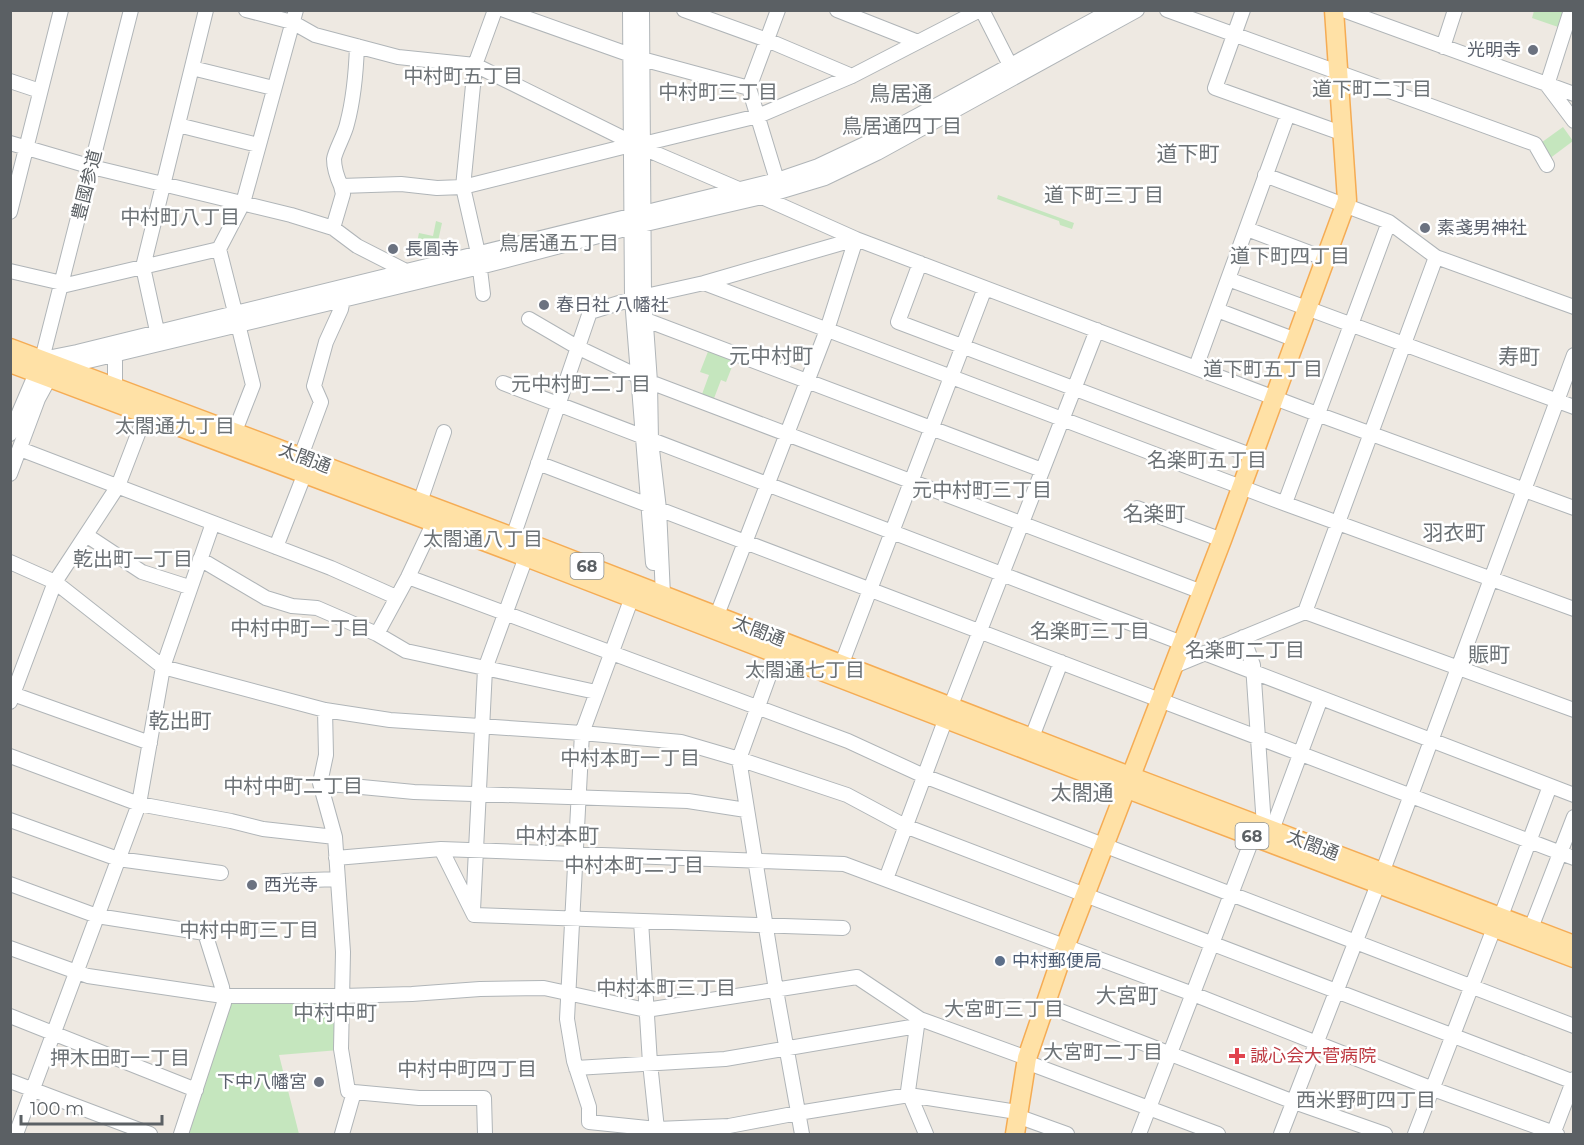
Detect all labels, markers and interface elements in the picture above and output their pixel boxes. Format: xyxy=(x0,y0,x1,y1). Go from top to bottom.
place label: 光明寺 xyxy=(1467,39,1521,61)
marker: 光明寺 xyxy=(1526,43,1540,57)
district label: 中村町五丁目 xyxy=(403,64,523,88)
district label: 道下町二丁目 xyxy=(1312,77,1432,101)
district label: 中村町三丁目 xyxy=(658,80,778,104)
district label: 鳥居通 xyxy=(870,81,933,106)
district label: 鳥居通四丁目 xyxy=(842,114,962,138)
district label: 道下町 xyxy=(1157,141,1220,166)
street label: 豊國参道 xyxy=(68,147,106,223)
district label: 道下町三丁目 xyxy=(1044,183,1164,207)
district label: 中村町八丁目 xyxy=(120,205,240,229)
place label: 素戔男神社 xyxy=(1437,217,1527,239)
marker: 素戔男神社 xyxy=(1418,221,1432,235)
district label: 鳥居通五丁目 xyxy=(499,231,619,255)
place label: 長圓寺 xyxy=(405,238,459,260)
marker: 長圓寺 xyxy=(386,242,400,256)
district label: 道下町四丁目 xyxy=(1230,244,1350,268)
place label: 春日社 八幡社 xyxy=(556,294,669,316)
marker: 春日社 八幡社 xyxy=(537,298,551,312)
district label: 元中村町 xyxy=(729,343,813,368)
district label: 寿町 xyxy=(1498,344,1540,369)
district label: 道下町五丁目 xyxy=(1203,357,1323,381)
district label: 元中村町二丁目 xyxy=(511,372,651,396)
district label: 太閤通九丁目 xyxy=(115,414,235,438)
street label: 太閤通 xyxy=(276,438,334,478)
district label: 名楽町五丁目 xyxy=(1147,448,1267,472)
district label: 元中村町三丁目 xyxy=(912,478,1052,502)
district label: 名楽町 xyxy=(1123,501,1186,526)
district label: 羽衣町 xyxy=(1423,520,1486,545)
district label: 太閤通八丁目 xyxy=(423,527,543,551)
district label: 乾出町一丁目 xyxy=(73,547,193,571)
road number: 68 xyxy=(570,553,604,579)
street label: 太閤通 xyxy=(730,611,788,651)
district label: 中村中町一丁目 xyxy=(230,616,370,640)
district label: 名楽町三丁目 xyxy=(1030,619,1150,643)
district label: 名楽町二丁目 xyxy=(1185,638,1305,662)
district label: 賑町 xyxy=(1468,642,1510,667)
district label: 太閤通七丁目 xyxy=(745,658,865,682)
district label: 乾出町 xyxy=(149,708,212,733)
district label: 中村本町一丁目 xyxy=(560,746,700,770)
district label: 中村中町二丁目 xyxy=(223,774,363,798)
district label: 太閤通 xyxy=(1051,780,1114,805)
district label: 中村本町 xyxy=(515,823,599,848)
road number: 68 xyxy=(1236,823,1268,849)
street label: 太閤通 xyxy=(1284,825,1342,865)
district label: 中村本町二丁目 xyxy=(564,853,704,877)
place label: 西光寺 xyxy=(264,874,318,896)
marker: 西光寺 xyxy=(245,878,259,892)
district label: 中村中町三丁目 xyxy=(179,918,319,942)
place label: 中村郵便局 xyxy=(1012,950,1102,972)
marker: 中村郵便局 xyxy=(993,954,1007,968)
district label: 中村本町三丁目 xyxy=(596,976,736,1000)
district label: 大宮町 xyxy=(1096,983,1159,1008)
district label: 大宮町三丁目 xyxy=(944,997,1064,1021)
district label: 中村中町 xyxy=(293,1000,377,1025)
district label: 大宮町二丁目 xyxy=(1043,1040,1163,1064)
place label: 誠心会大菅病院 xyxy=(1250,1045,1376,1067)
district label: 押木田町一丁目 xyxy=(50,1046,190,1070)
marker: 誠心会大菅病院 xyxy=(1228,1047,1246,1065)
district label: 中村中町四丁目 xyxy=(397,1057,537,1081)
place label: 下中八幡宮 xyxy=(217,1071,307,1093)
marker: 下中八幡宮 xyxy=(312,1075,326,1089)
scale bar xyxy=(21,1088,162,1126)
district label: 西米野町四丁目 xyxy=(1296,1088,1436,1112)
text: 100 m xyxy=(30,1098,84,1120)

